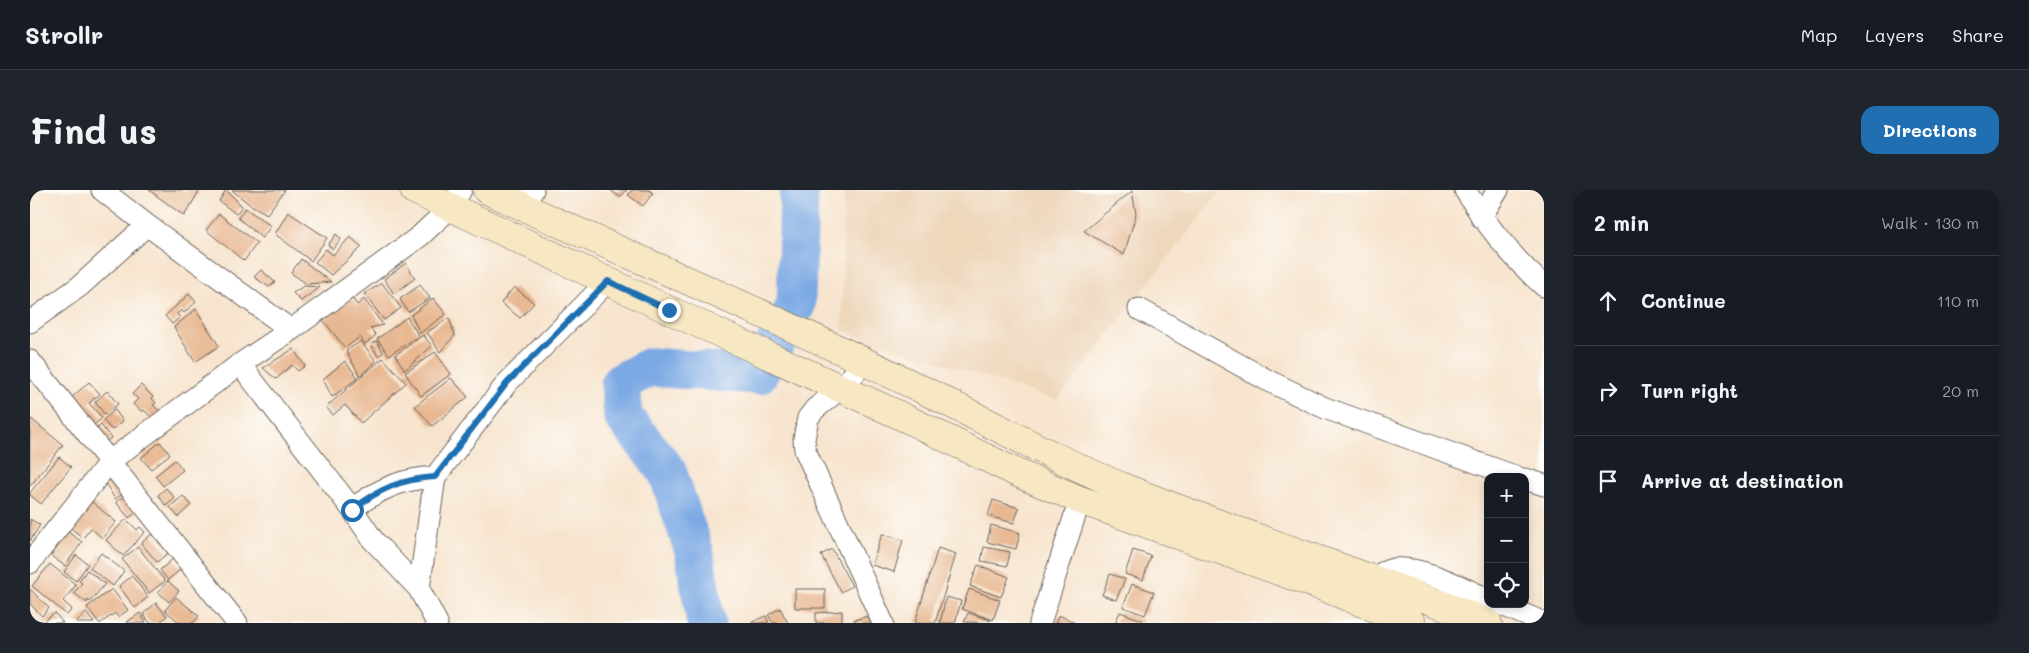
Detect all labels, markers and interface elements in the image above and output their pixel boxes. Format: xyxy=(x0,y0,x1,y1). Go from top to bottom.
text: Strollr xyxy=(25,19,103,50)
text: Map xyxy=(1801,23,1837,47)
text: Layers xyxy=(1865,23,1924,47)
text: Share xyxy=(1952,23,2004,47)
button: Directions xyxy=(1861,106,1999,154)
text: Find us xyxy=(30,107,157,153)
text: 2 min xyxy=(1594,209,1649,236)
text: Walk · 130 m xyxy=(1881,212,1979,233)
icon: ahead xyxy=(1594,287,1622,315)
text: Continue xyxy=(1641,288,1726,313)
text: 110 m xyxy=(1937,290,1979,311)
route end xyxy=(658,299,681,322)
icon: right xyxy=(1594,377,1622,405)
text: Turn right xyxy=(1641,378,1738,403)
text: 20 m xyxy=(1942,380,1979,401)
icon: arrive xyxy=(1594,467,1622,495)
text: Arrive at destination xyxy=(1641,468,1844,493)
map controls xyxy=(1484,473,1529,608)
button: + xyxy=(1484,473,1529,518)
route start xyxy=(341,499,364,522)
button: − xyxy=(1484,518,1529,563)
button: locate xyxy=(1484,563,1529,608)

